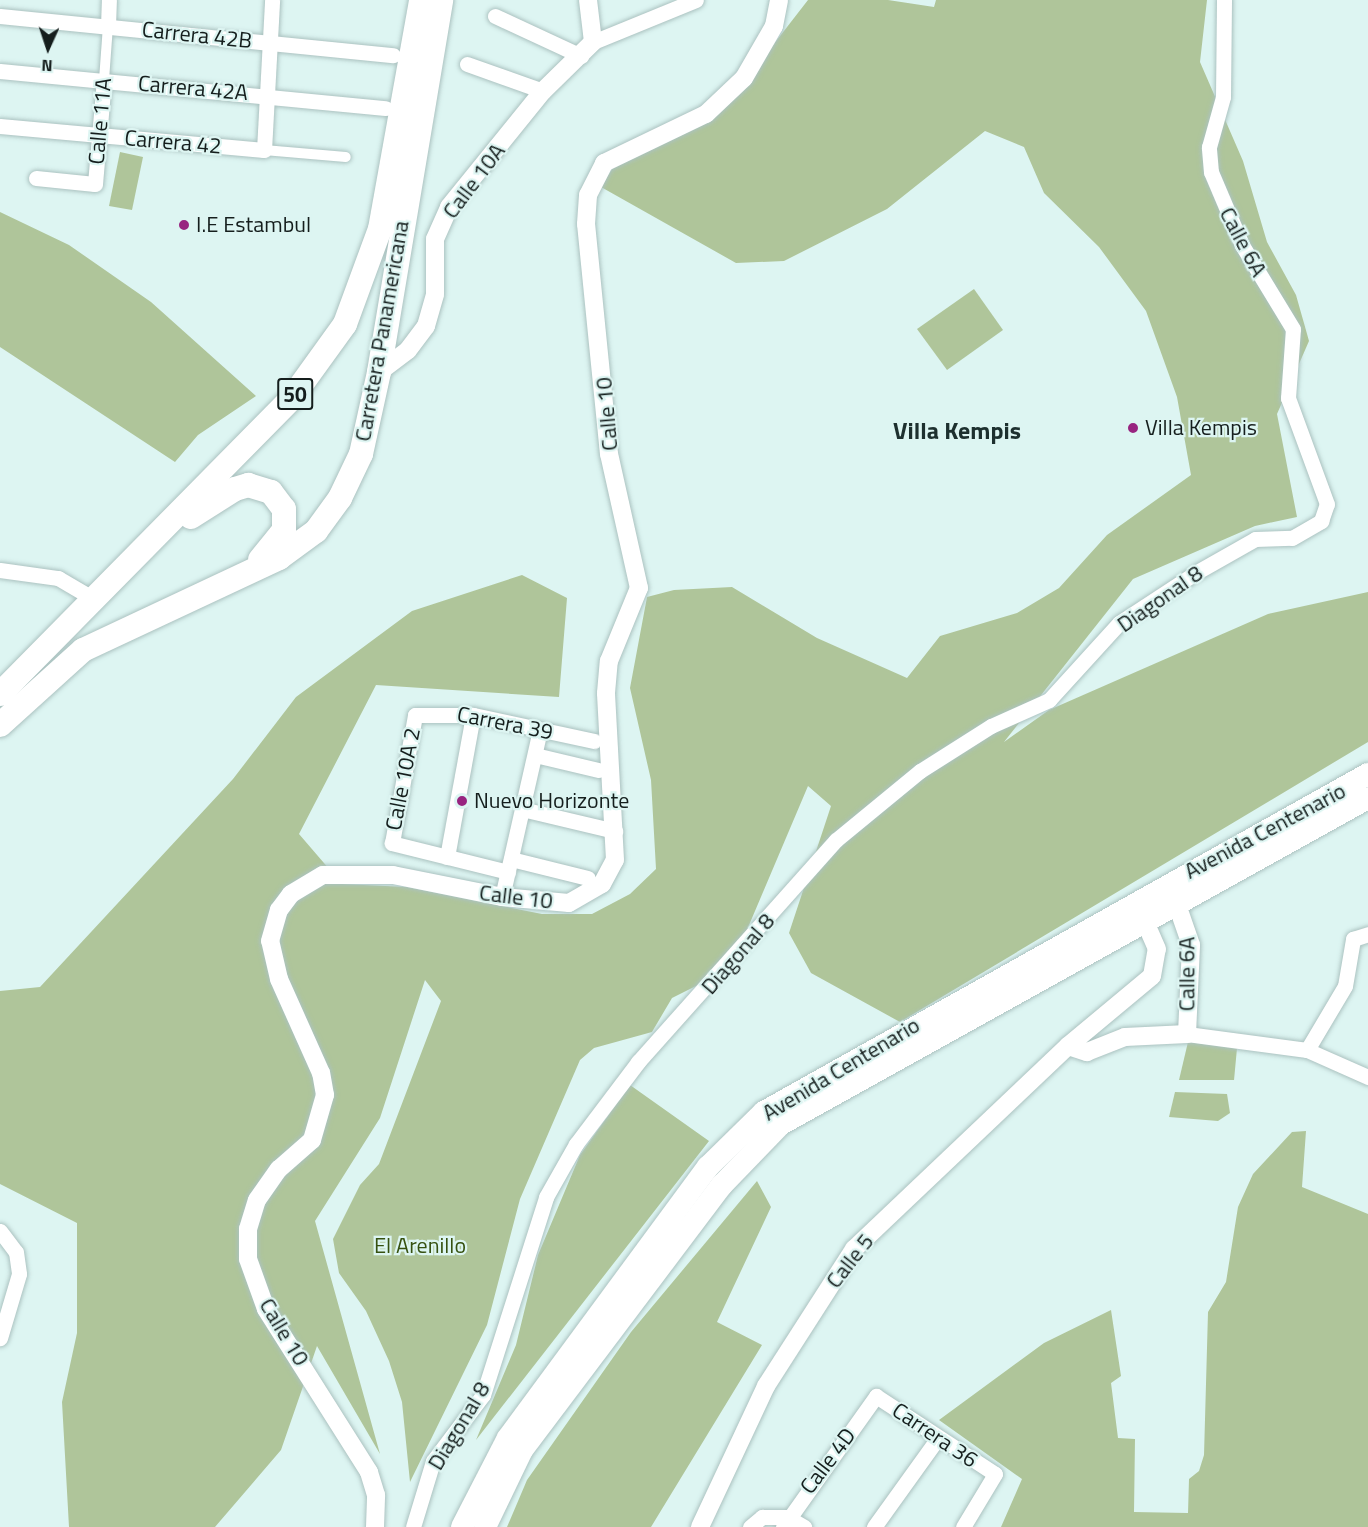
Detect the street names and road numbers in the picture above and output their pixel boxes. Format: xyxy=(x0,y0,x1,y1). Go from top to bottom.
street label: Carrera 42B xyxy=(141,16,253,54)
street label: Carrera 42A xyxy=(137,70,249,106)
street label: Calle 11A xyxy=(83,77,117,165)
street label: Carrera 42 xyxy=(123,125,223,159)
street label: Calle 10A xyxy=(437,138,511,224)
street label: Calle 6A xyxy=(1214,203,1272,281)
street label: Carretera Panamericana xyxy=(350,219,414,443)
road number: 50 xyxy=(277,376,313,412)
street label: Calle 10 xyxy=(591,376,623,452)
street label: Diagonal 8 xyxy=(1112,560,1208,638)
street label: Carrera 39 xyxy=(455,701,555,745)
street label: Calle 10A 2 xyxy=(380,725,426,833)
street label: Avenida Centenario xyxy=(1180,777,1350,885)
street label: Calle 10 xyxy=(478,879,554,915)
street label: Diagonal 8 xyxy=(696,908,780,1000)
street label: Calle 6A xyxy=(1174,937,1200,1011)
street label: Avenida Centenario xyxy=(758,1012,924,1126)
street label: Calle 5 xyxy=(821,1229,879,1293)
street label: Calle 10 xyxy=(254,1294,314,1370)
street label: Diagonal 8 xyxy=(422,1377,496,1475)
street label: Carrera 36 xyxy=(887,1397,983,1473)
street label: Calle 4D xyxy=(795,1423,861,1499)

